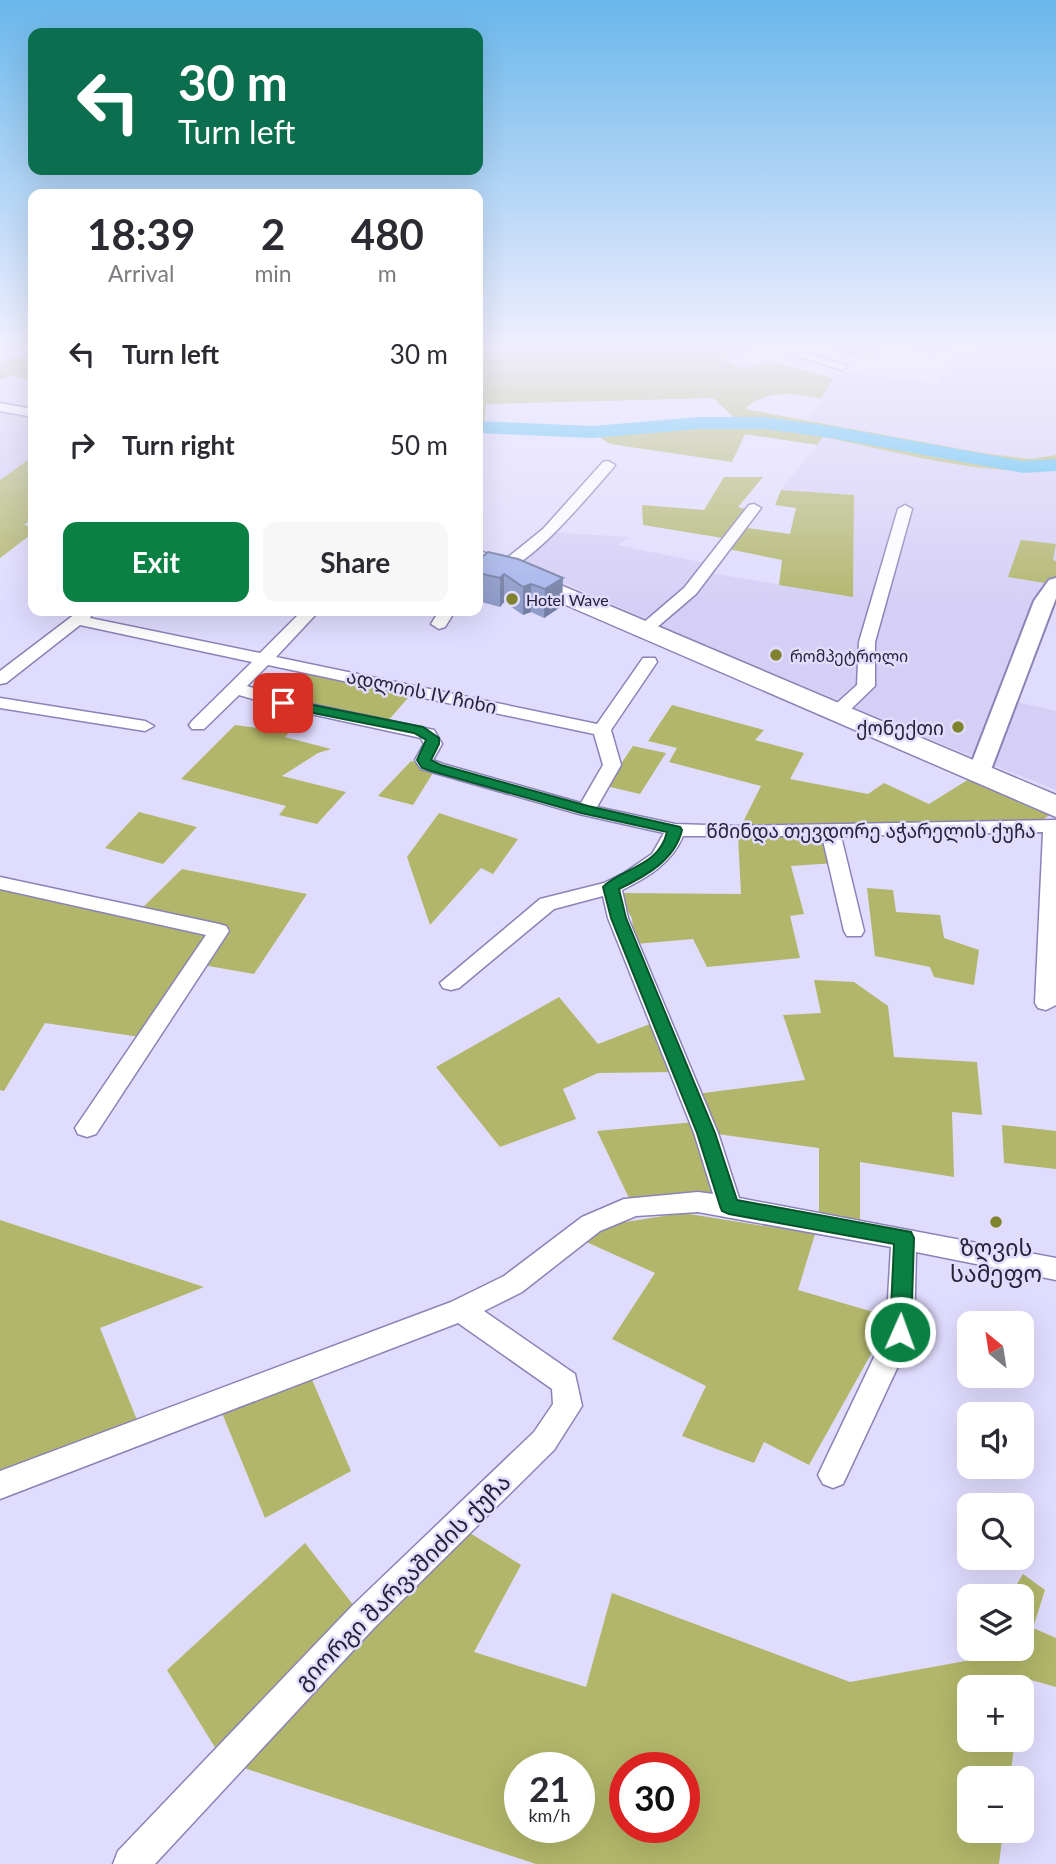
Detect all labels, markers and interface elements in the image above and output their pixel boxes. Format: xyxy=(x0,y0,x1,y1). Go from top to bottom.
text: 30 m xyxy=(178,53,288,111)
icon: left xyxy=(63,56,154,147)
text: Turn left xyxy=(178,112,295,151)
text: 18:39 xyxy=(87,209,195,259)
text: 2 xyxy=(261,209,285,259)
text: 480 xyxy=(351,209,424,259)
text: Arrival xyxy=(108,259,174,287)
text: min xyxy=(254,259,292,287)
text: m xyxy=(378,259,397,287)
icon: left xyxy=(63,335,101,373)
text: Turn left xyxy=(122,338,219,370)
text: 30 m xyxy=(390,338,448,370)
icon: right xyxy=(63,426,101,464)
text: Turn right xyxy=(122,429,235,461)
text: 50 m xyxy=(390,429,448,461)
button: Exit xyxy=(63,522,249,602)
button: Share xyxy=(263,522,448,602)
place label: Hotel Wave xyxy=(526,590,609,609)
marker: Hotel Wave xyxy=(504,591,520,607)
place label: რომპეტროლი xyxy=(790,646,908,667)
marker: რომპეტროლი xyxy=(768,647,784,663)
street label: ადლიის IV ჩიხი xyxy=(344,664,499,720)
pin xyxy=(253,673,313,733)
icon: arrive xyxy=(264,684,302,722)
place label: ქონექთი xyxy=(856,716,944,740)
marker: ქონექთი xyxy=(950,719,966,735)
street label: წმინდა თევდორე აჭარელის ქუჩა xyxy=(706,819,1036,844)
marker: ზღვის სამეფო xyxy=(988,1214,1004,1230)
place label: ზღვის სამეფო xyxy=(950,1233,1042,1288)
position arrow xyxy=(863,1295,937,1369)
north arrow xyxy=(957,1311,1034,1388)
map controls xyxy=(957,1311,1034,1843)
button: sound xyxy=(957,1402,1034,1479)
street label: გიორგი შარვაშიძის ქუჩა xyxy=(288,1467,516,1695)
button: search xyxy=(957,1493,1034,1570)
button: layers xyxy=(957,1584,1034,1661)
button: + xyxy=(957,1675,1034,1752)
speed limit sign: 30 xyxy=(609,1752,700,1843)
button: − xyxy=(957,1766,1034,1843)
text: 21 xyxy=(529,1767,570,1809)
text: km/h xyxy=(528,1804,571,1826)

